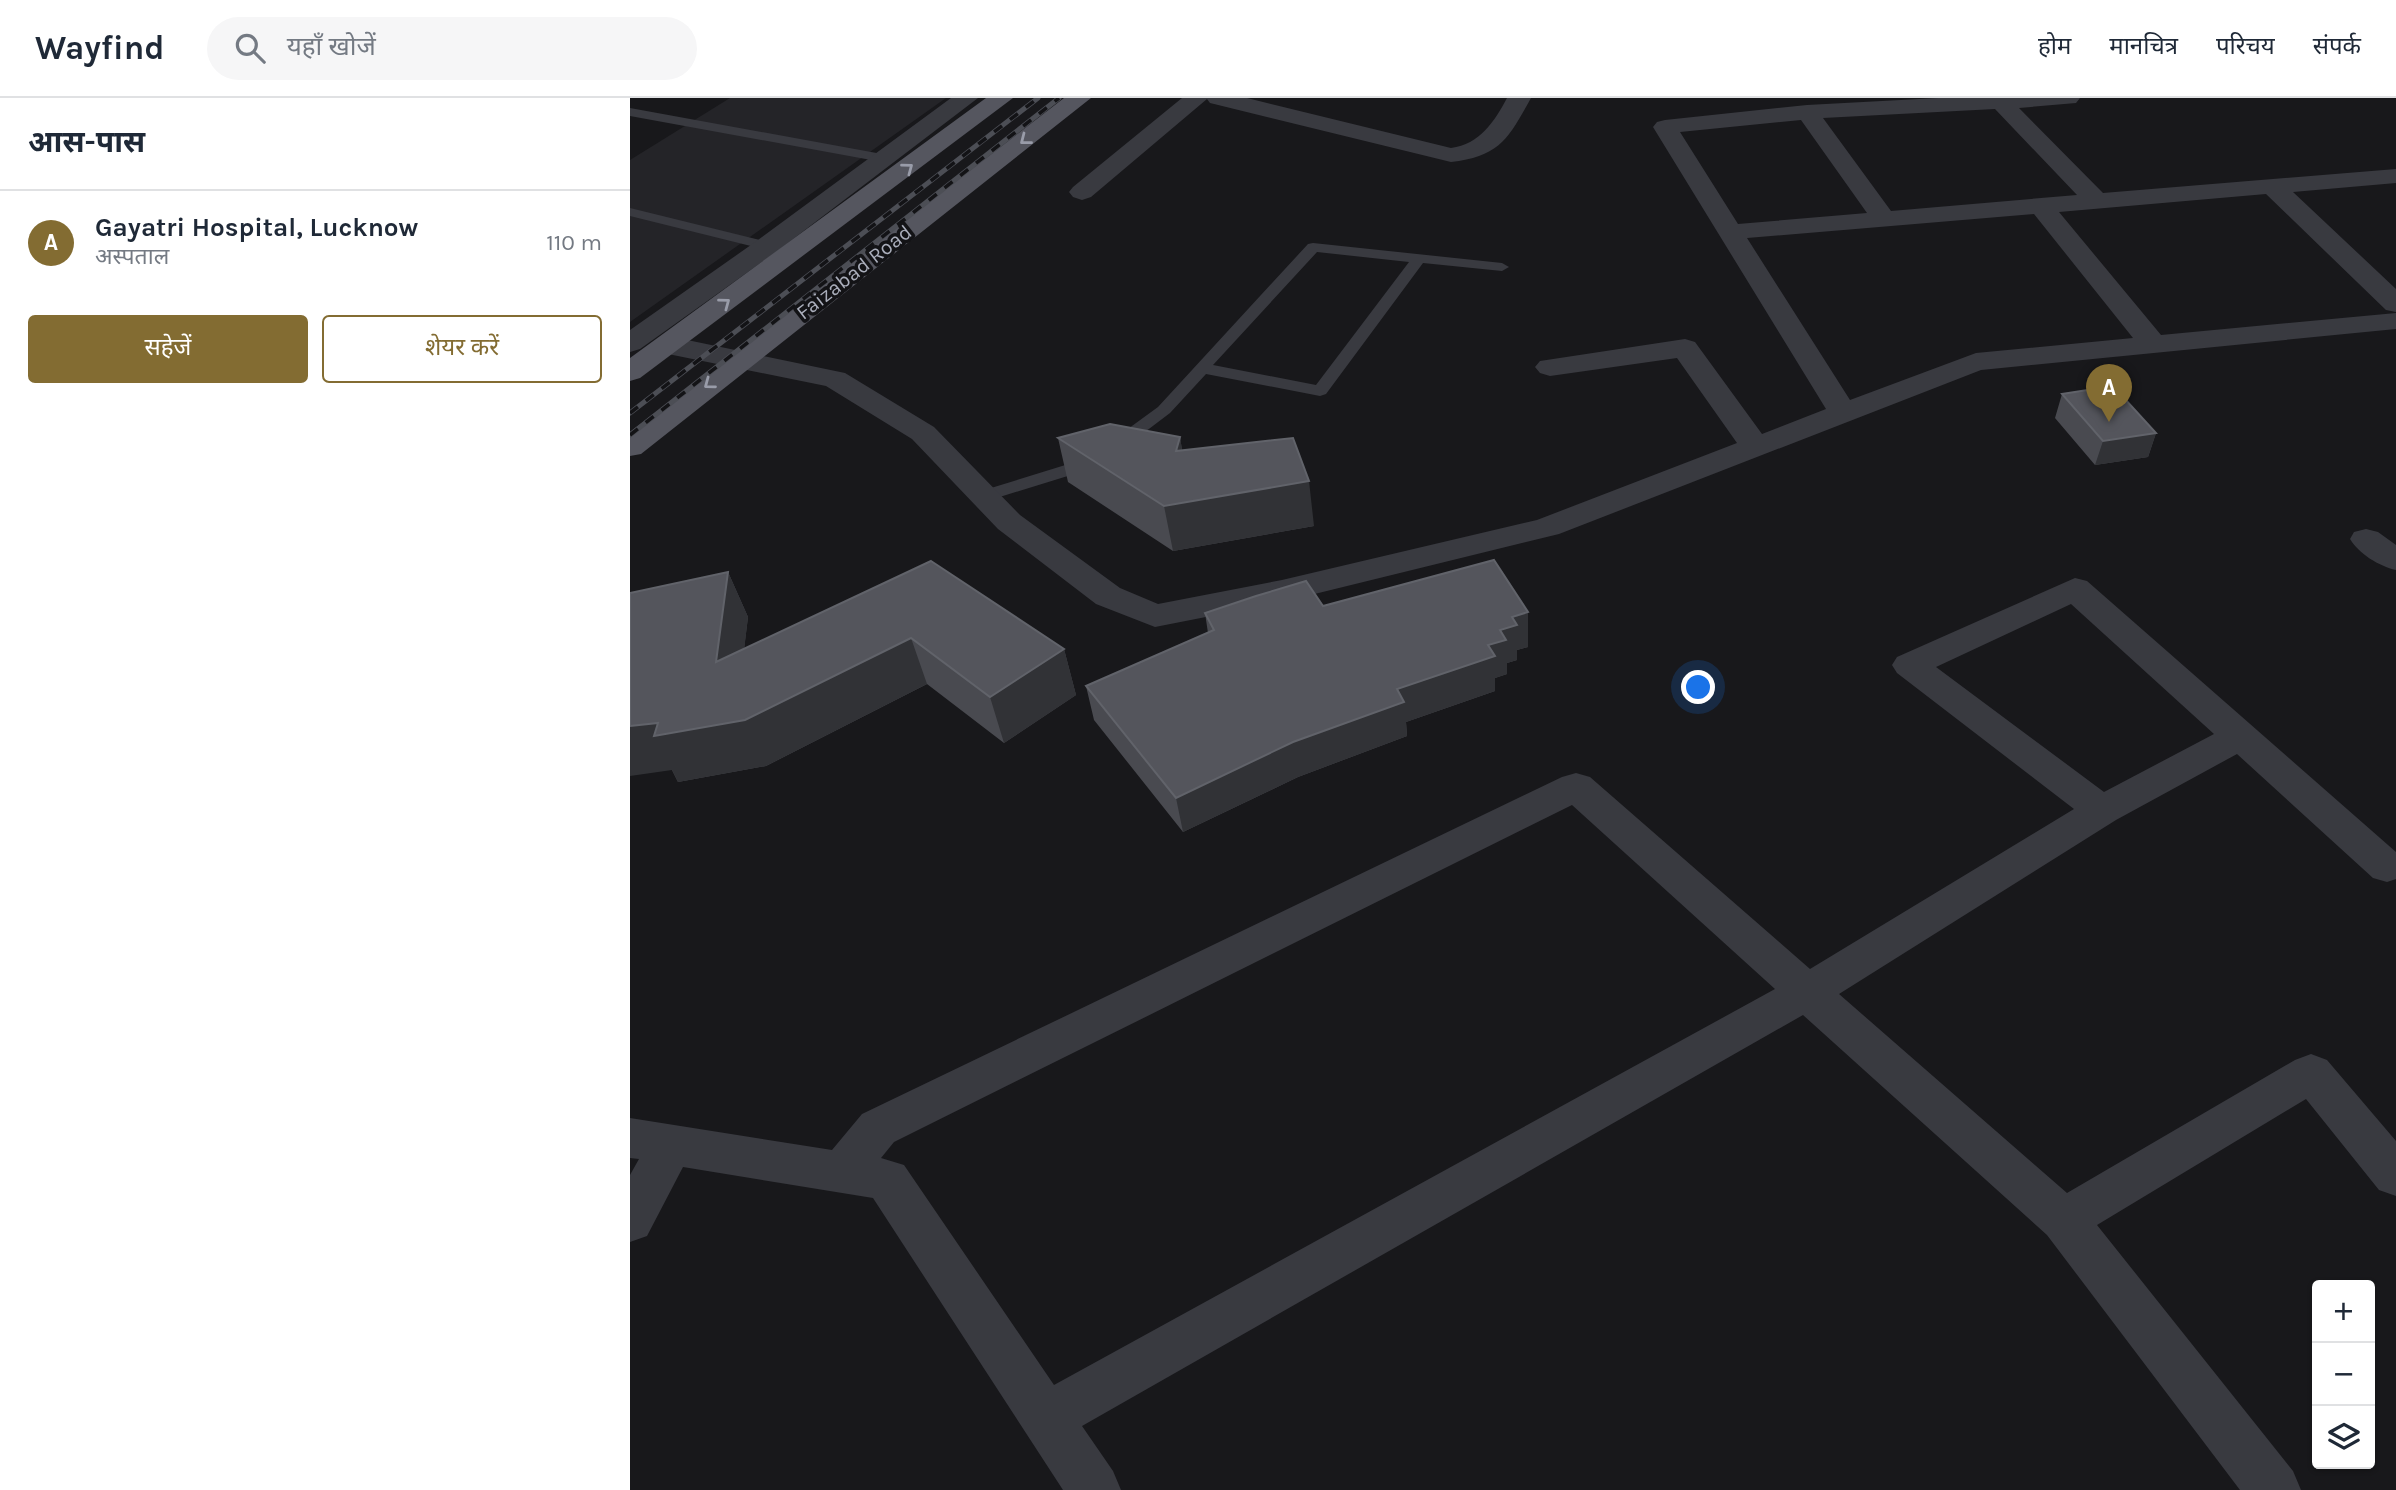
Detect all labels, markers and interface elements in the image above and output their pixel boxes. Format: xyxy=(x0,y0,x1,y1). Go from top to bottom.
search box xyxy=(207,17,697,80)
text: Wayfind xyxy=(35,29,165,67)
icon: search xyxy=(231,29,269,67)
text: यहाँ खोजें xyxy=(287,31,376,62)
text: होम xyxy=(2038,32,2071,60)
text: मानचित्र xyxy=(2109,32,2178,60)
text: परिचय xyxy=(2216,32,2275,60)
text: संपर्क xyxy=(2313,32,2361,60)
text: आस-पास xyxy=(28,124,145,160)
one-way arrow xyxy=(1020,131,1032,144)
one-way arrow xyxy=(900,163,912,176)
text: Gayatri Hospital, Lucknow xyxy=(95,212,418,243)
street label: Faizabad Road xyxy=(792,220,916,324)
text: A xyxy=(44,229,58,256)
text: 110 m xyxy=(546,229,602,256)
text: अस्पताल xyxy=(95,243,169,270)
one-way arrow xyxy=(717,299,730,312)
button: सहेजें xyxy=(28,315,308,383)
button: शेयर करें xyxy=(322,315,602,383)
pin: A xyxy=(2086,364,2132,422)
one-way arrow xyxy=(704,376,717,388)
your location xyxy=(1681,670,1715,704)
map controls xyxy=(2312,1280,2375,1469)
button: + xyxy=(2312,1280,2375,1343)
button: − xyxy=(2312,1343,2375,1406)
button: layers xyxy=(2312,1406,2375,1469)

